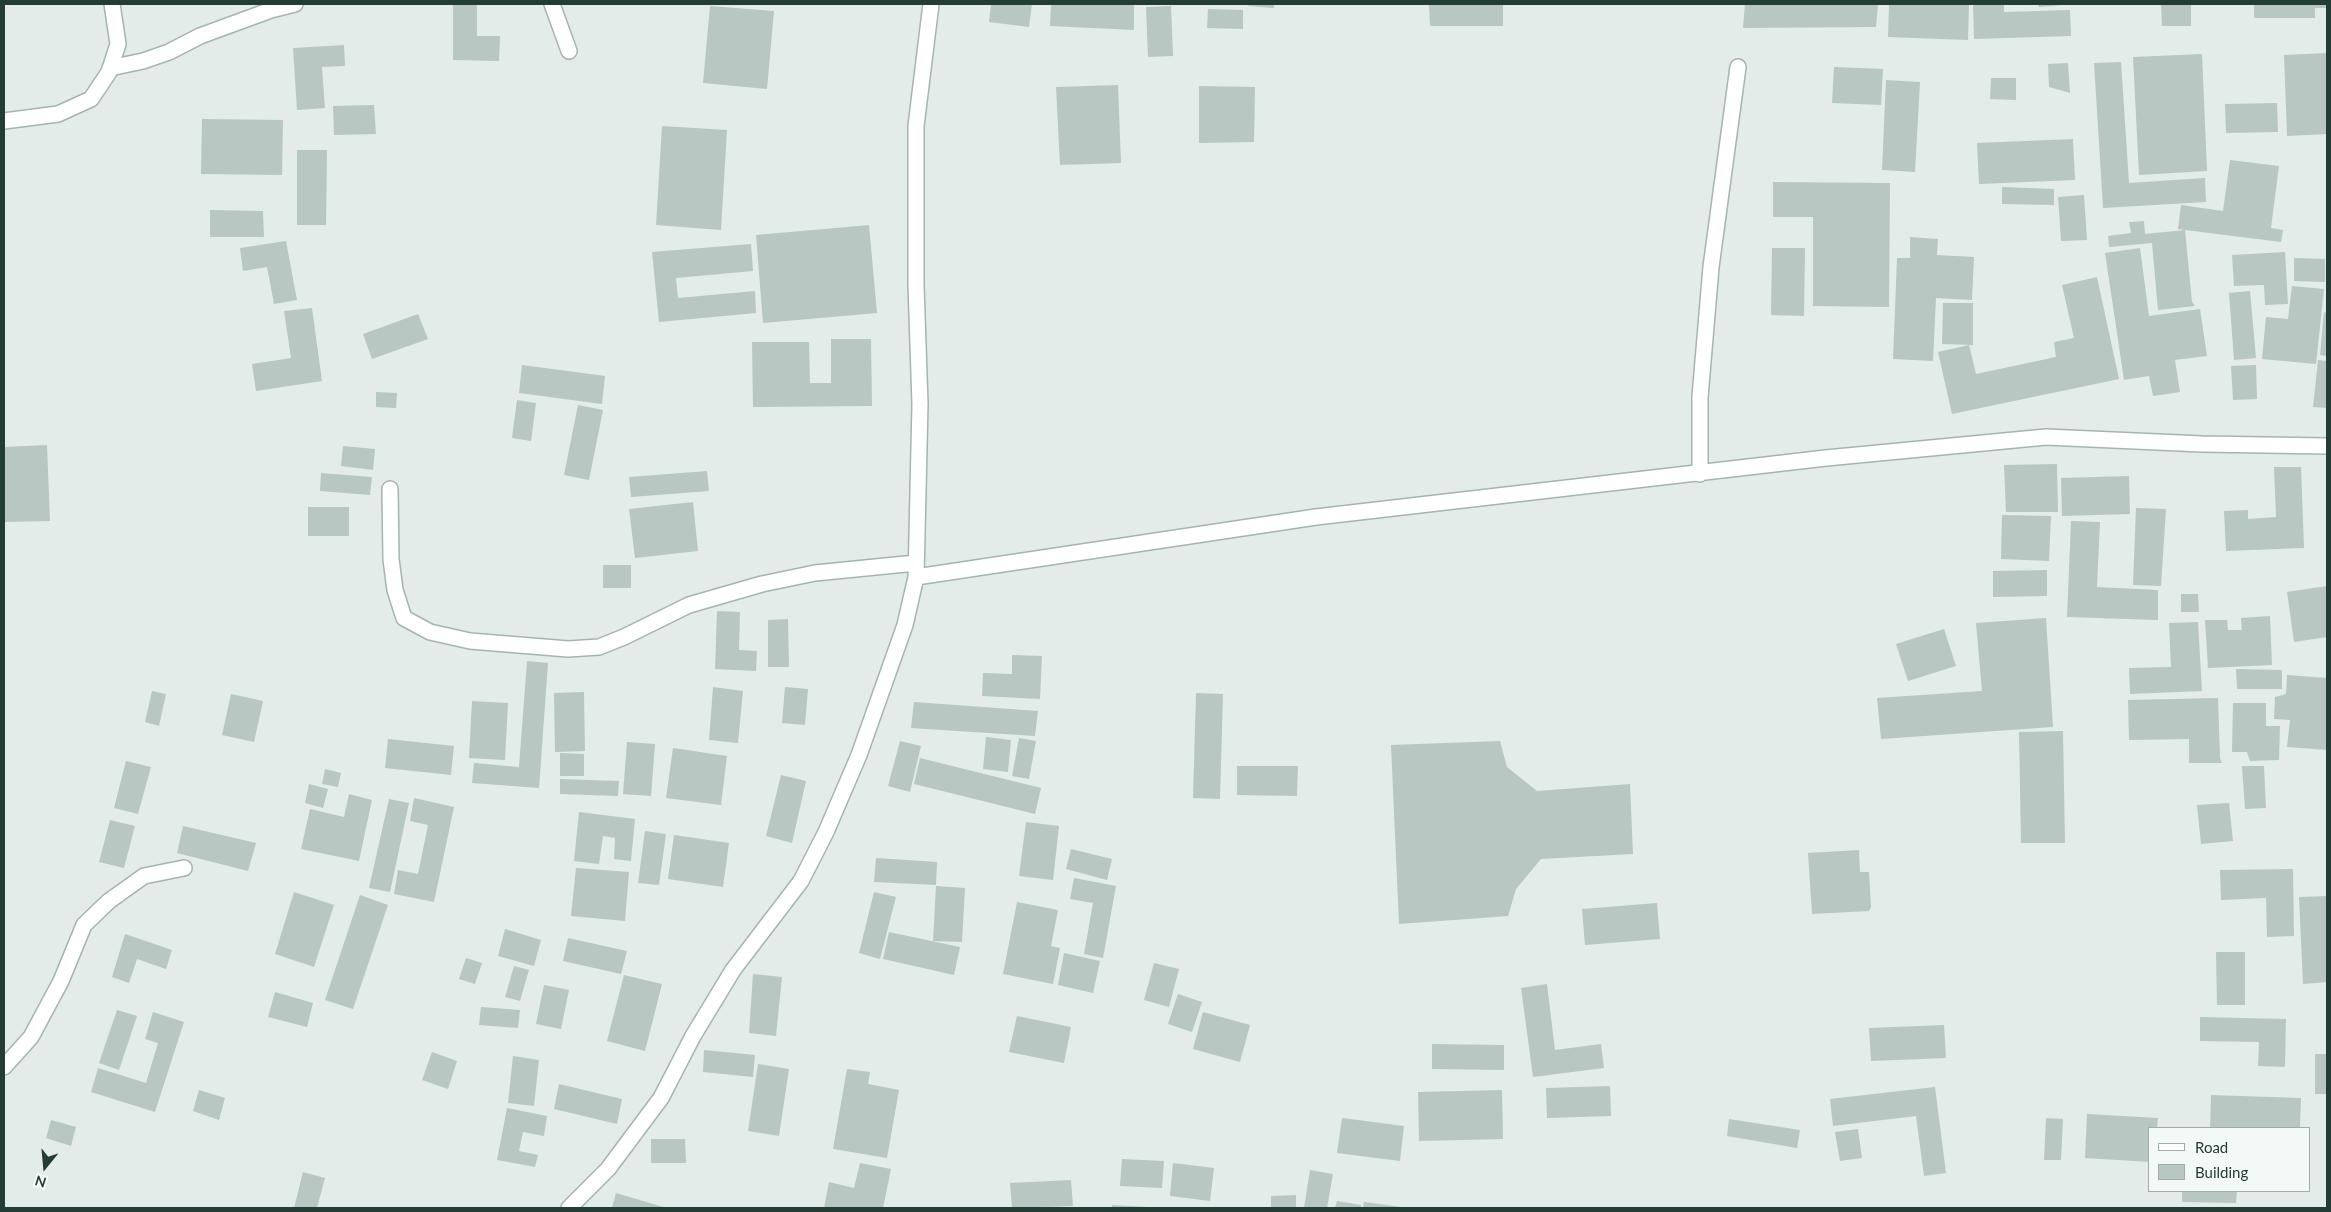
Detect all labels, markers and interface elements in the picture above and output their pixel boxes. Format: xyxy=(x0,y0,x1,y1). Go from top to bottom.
legend xyxy=(2148,1127,2311,1192)
text: Road xyxy=(2195,1138,2228,1156)
north arrow xyxy=(20,1142,70,1192)
text: Building xyxy=(2195,1163,2248,1181)
text: N xyxy=(33,1172,48,1192)

